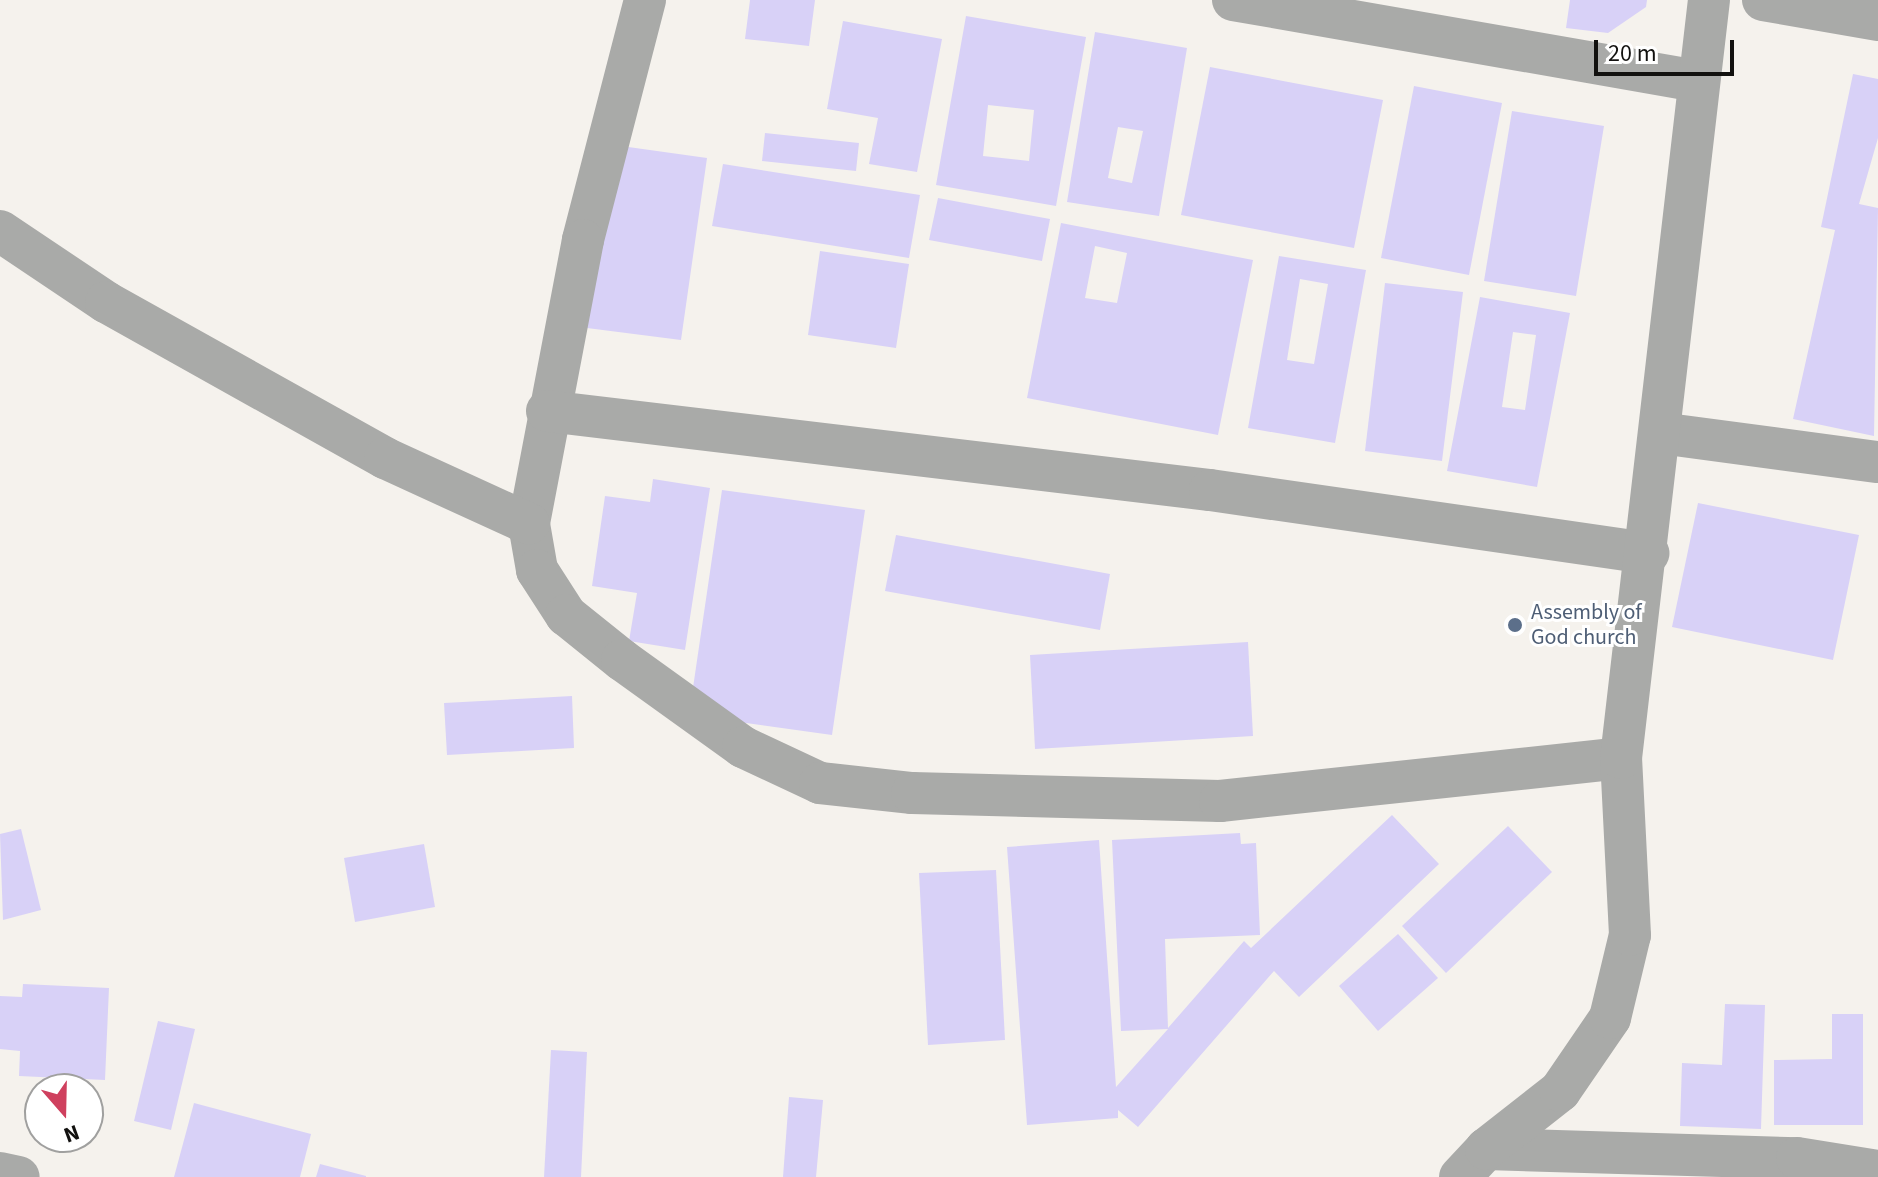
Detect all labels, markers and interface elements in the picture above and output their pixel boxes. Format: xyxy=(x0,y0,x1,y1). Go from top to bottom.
scale bar xyxy=(1598,24,1738,74)
text: 20 m xyxy=(1608,36,1657,71)
place label: Assembly of God church xyxy=(1531,599,1642,650)
marker: Assembly of God church xyxy=(1506,616,1524,634)
north arrow xyxy=(24,1073,104,1153)
text: N xyxy=(59,1116,84,1151)

